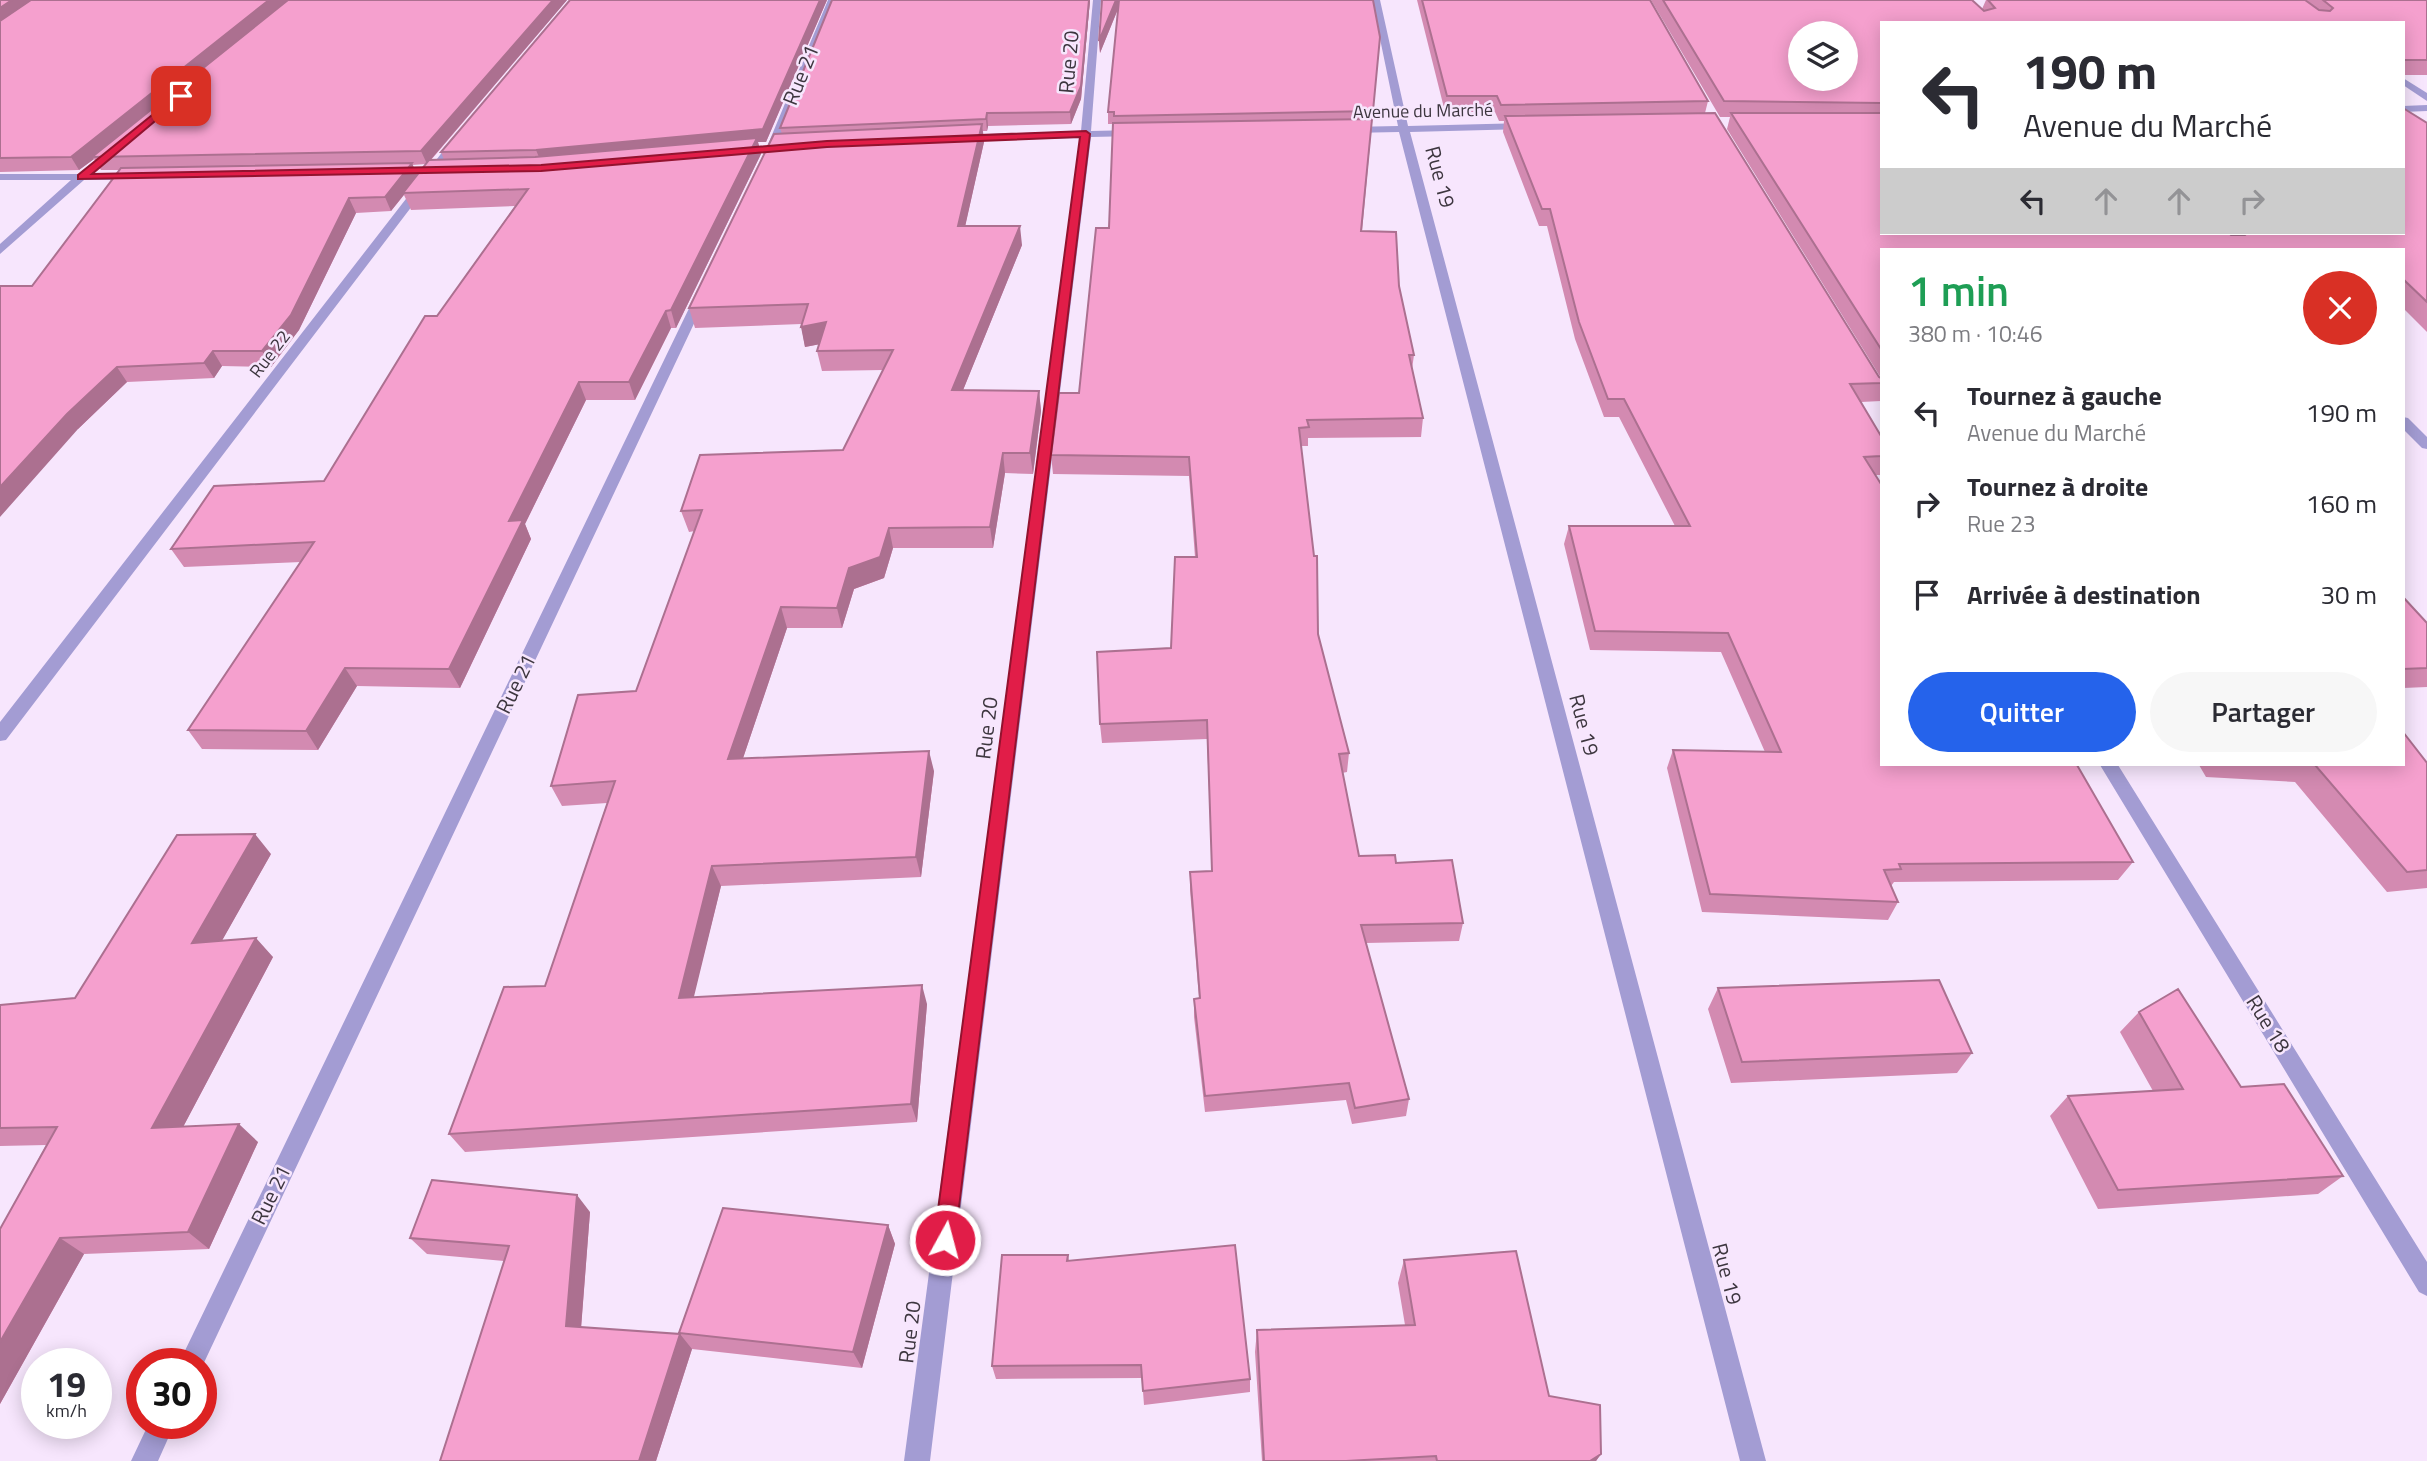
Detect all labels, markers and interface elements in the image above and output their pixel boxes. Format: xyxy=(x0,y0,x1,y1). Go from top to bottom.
map controls xyxy=(1788,21,1858,91)
button: layers xyxy=(1788,21,1858,91)
street label: Rue 20 xyxy=(1049,29,1087,95)
text: 190 m xyxy=(2023,33,2157,108)
street label: Rue 21 xyxy=(773,40,827,110)
icon: left xyxy=(1908,49,1999,140)
pin xyxy=(151,66,211,126)
icon: arrive xyxy=(162,77,200,115)
street label: Avenue du Marché xyxy=(1353,96,1493,125)
text: Avenue du Marché xyxy=(2023,101,2272,149)
street label: Rue 19 xyxy=(1417,142,1465,211)
icon: left xyxy=(2014,182,2052,220)
icon: ahead xyxy=(2087,182,2125,220)
icon: ahead xyxy=(2160,182,2198,220)
icon: right xyxy=(2233,182,2271,220)
text: 1 min xyxy=(1908,258,2009,322)
button: close xyxy=(2303,271,2377,345)
text: 380 m · 10:46 xyxy=(1908,316,2043,351)
street label: Rue 22 xyxy=(243,324,297,383)
text: Tournez à gauche xyxy=(1967,376,2162,415)
text: 190 m xyxy=(2306,393,2377,432)
icon: left xyxy=(1908,394,1946,432)
text: Avenue du Marché xyxy=(1967,415,2146,450)
text: Tournez à droite xyxy=(1967,467,2148,506)
text: 160 m xyxy=(2306,484,2377,523)
icon: right xyxy=(1908,485,1946,523)
text: Rue 23 xyxy=(1967,506,2036,541)
text: Arrivée à destination xyxy=(1967,575,2201,614)
text: 30 m xyxy=(2320,575,2377,614)
icon: arrive xyxy=(1908,576,1946,614)
street label: Rue 21 xyxy=(487,648,543,719)
button: Quitter xyxy=(1908,672,2136,752)
button: Partager xyxy=(2150,672,2377,752)
street label: Rue 19 xyxy=(1561,690,1609,759)
street label: Rue 20 xyxy=(966,695,1006,761)
street label: Rue 18 xyxy=(2239,988,2299,1059)
street label: Rue 21 xyxy=(242,1159,298,1230)
position arrow xyxy=(908,1203,982,1277)
street label: Rue 19 xyxy=(1704,1239,1752,1308)
street label: Rue 20 xyxy=(889,1299,929,1365)
speed limit sign: 30 xyxy=(126,1348,217,1439)
text: 19 xyxy=(47,1357,86,1411)
text: km/h xyxy=(46,1397,87,1424)

